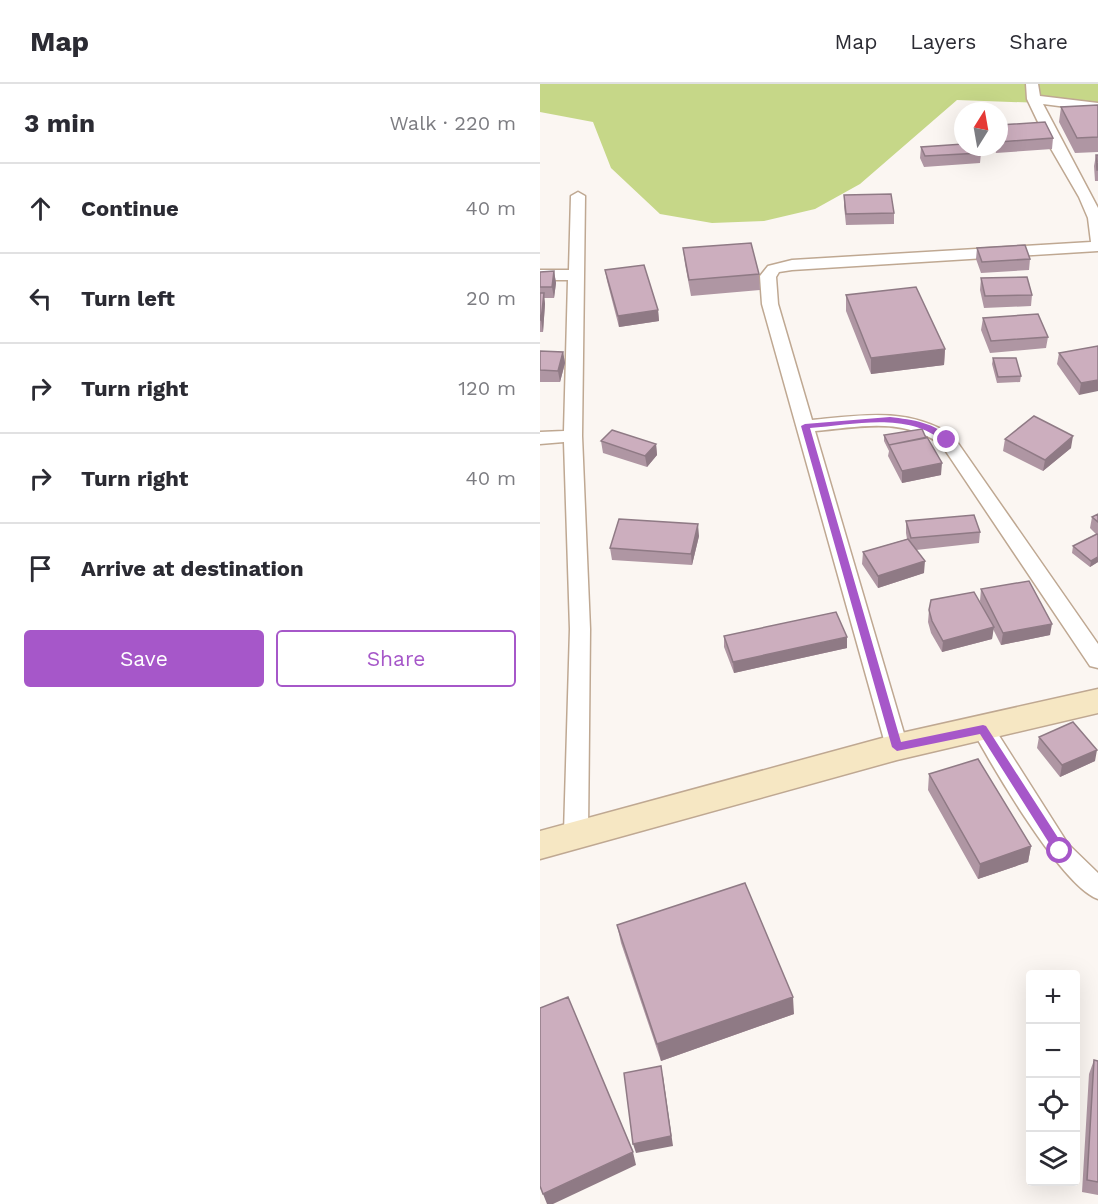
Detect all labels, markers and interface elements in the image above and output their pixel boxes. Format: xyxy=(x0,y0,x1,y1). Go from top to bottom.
text: Map xyxy=(30,25,89,58)
text: Map xyxy=(834,29,877,54)
text: Layers xyxy=(910,29,976,54)
text: Share xyxy=(1009,29,1068,54)
north arrow xyxy=(954,102,1008,156)
text: 3 min xyxy=(24,108,95,138)
text: Walk · 220 m xyxy=(389,111,516,135)
icon: ahead xyxy=(24,192,57,225)
text: Continue xyxy=(81,196,179,221)
text: 40 m xyxy=(465,196,516,220)
icon: left xyxy=(24,282,57,315)
text: Turn left xyxy=(81,286,175,311)
text: 20 m xyxy=(466,286,516,310)
icon: right xyxy=(24,372,57,405)
text: Turn right xyxy=(81,376,188,401)
text: 120 m xyxy=(458,376,516,400)
route end xyxy=(933,426,959,452)
icon: right xyxy=(24,462,57,495)
text: Turn right xyxy=(81,466,188,491)
text: 40 m xyxy=(465,466,516,490)
icon: arrive xyxy=(24,552,57,585)
text: Arrive at destination xyxy=(81,556,304,581)
button: Save xyxy=(24,630,264,687)
button: Share xyxy=(276,630,516,687)
route start xyxy=(1046,837,1072,863)
map controls xyxy=(1026,970,1080,1186)
button: + xyxy=(1026,970,1080,1024)
button: − xyxy=(1026,1024,1080,1078)
button: locate xyxy=(1026,1078,1080,1132)
button: layers xyxy=(1026,1132,1080,1186)

